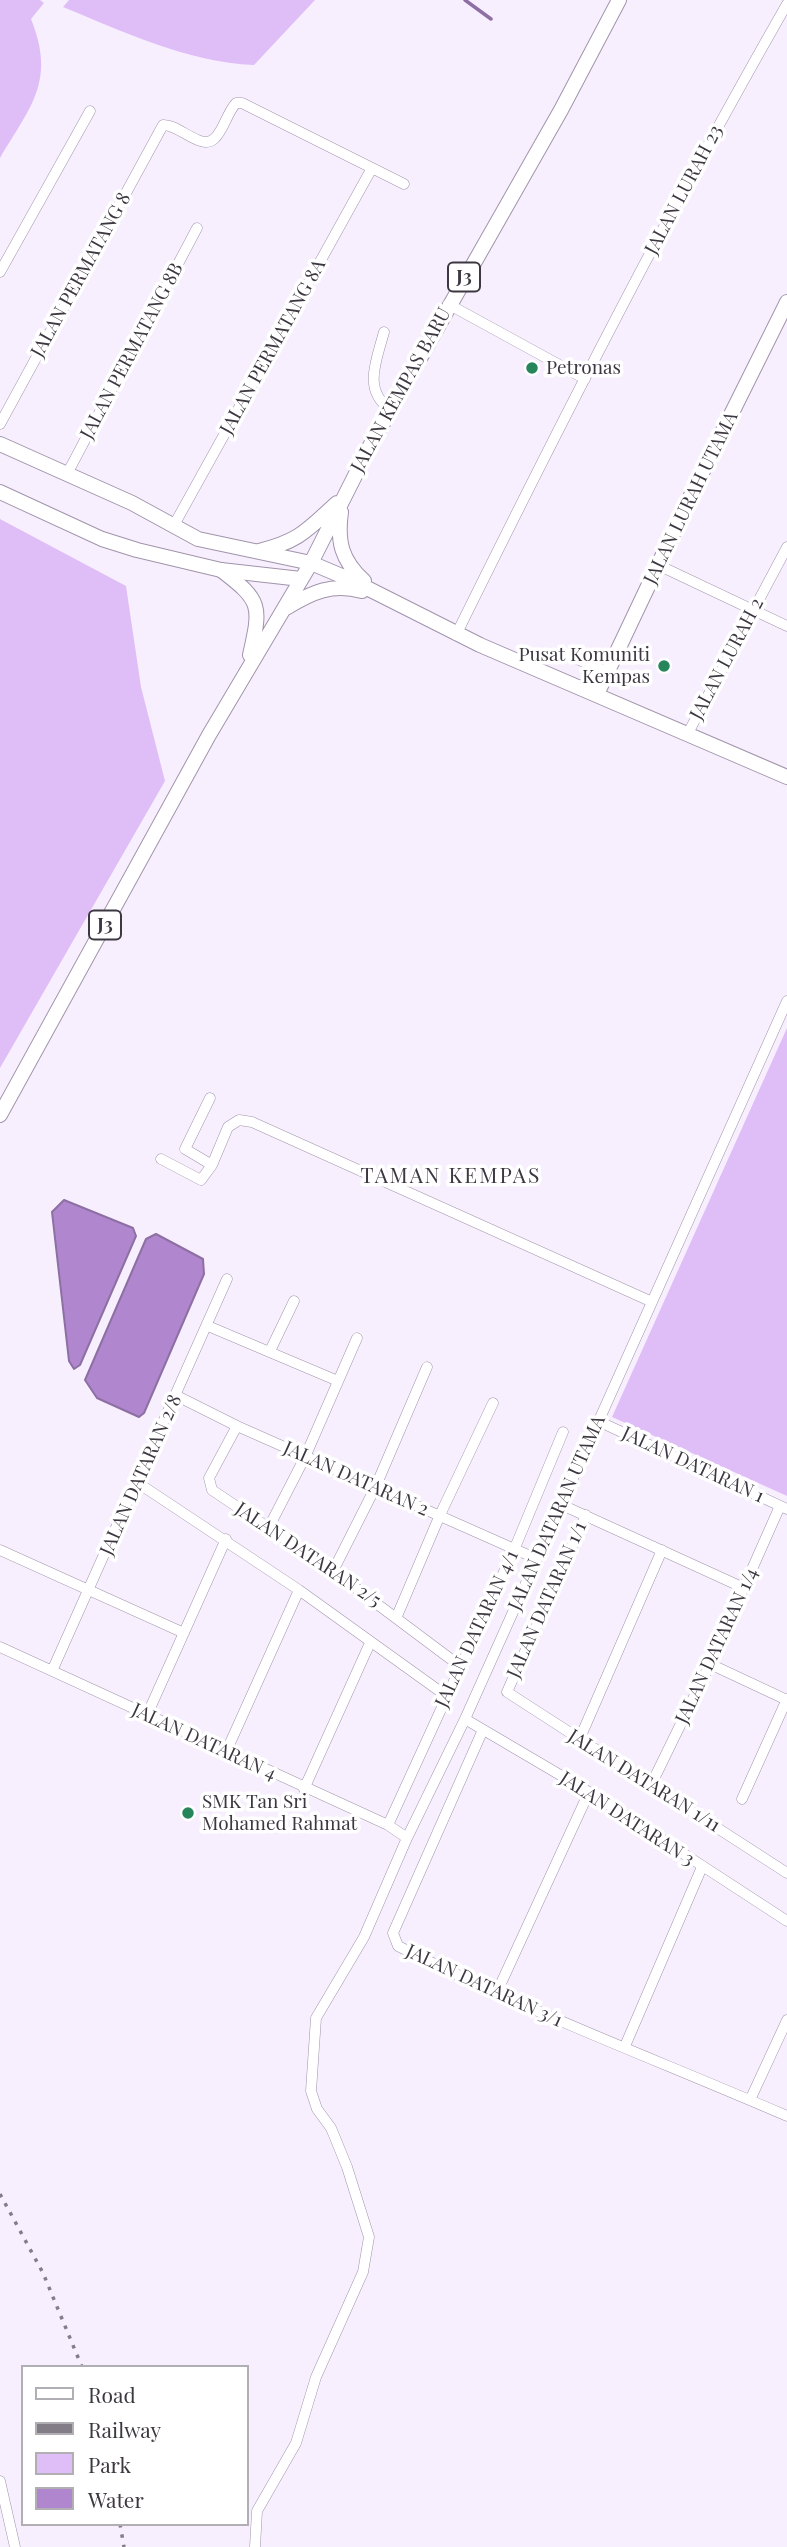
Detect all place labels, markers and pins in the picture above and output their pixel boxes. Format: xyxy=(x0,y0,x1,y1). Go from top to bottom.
place label: Petronas xyxy=(546,357,621,379)
marker: Petronas xyxy=(524,360,540,376)
place label: Pusat Komuniti Kempas xyxy=(518,644,650,688)
marker: Pusat Komuniti Kempas xyxy=(656,658,672,674)
place label: SMK Tan Sri Mohamed Rahmat xyxy=(202,1791,357,1835)
marker: SMK Tan Sri Mohamed Rahmat xyxy=(180,1805,196,1821)

